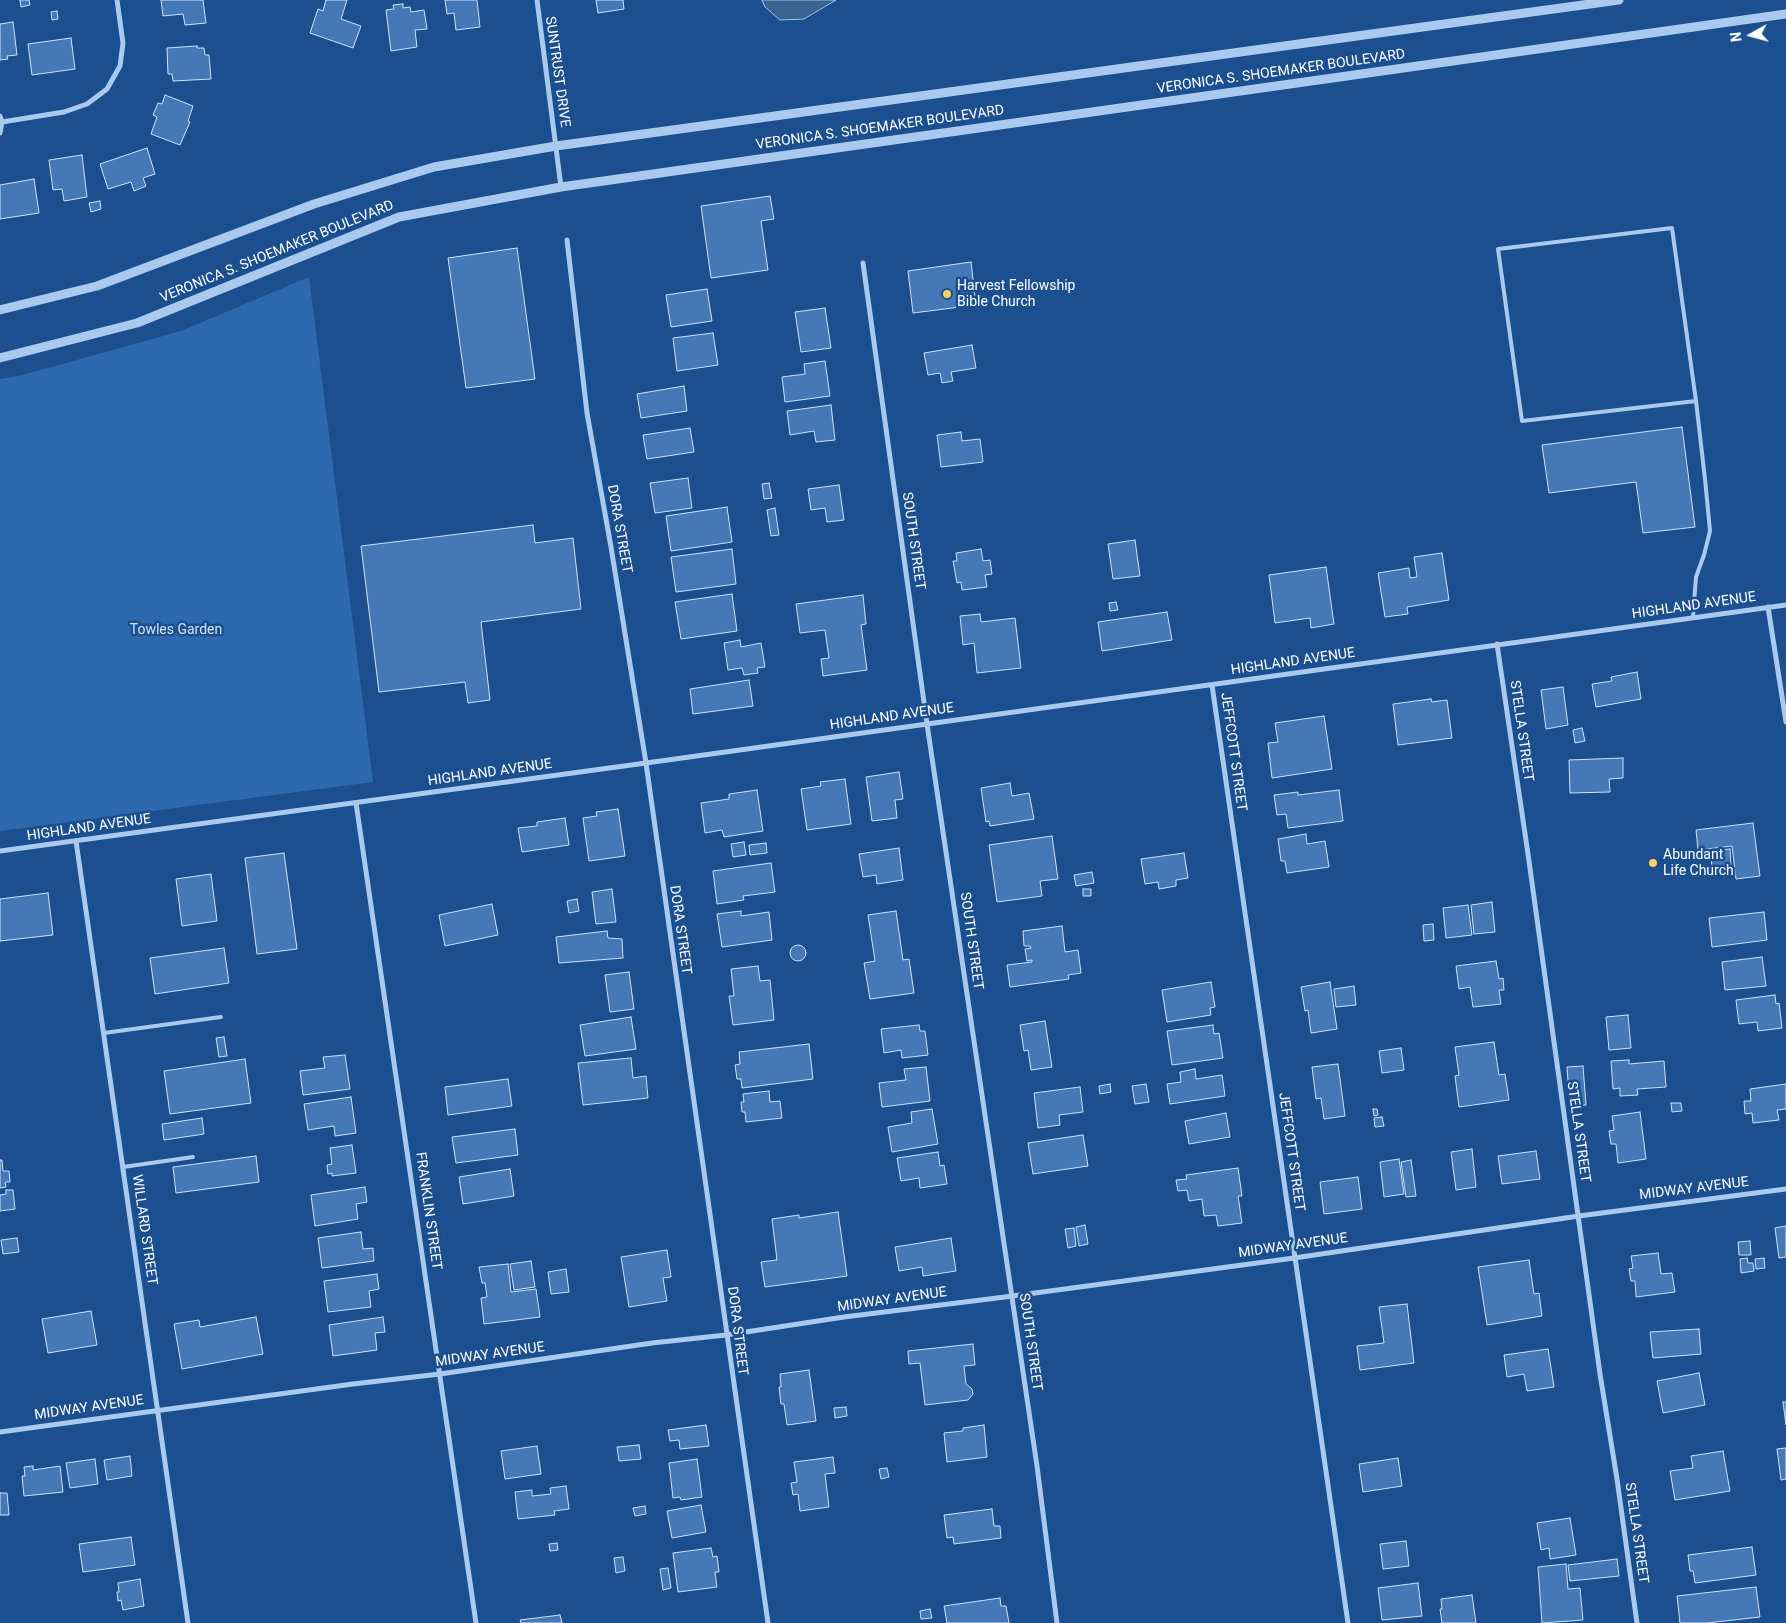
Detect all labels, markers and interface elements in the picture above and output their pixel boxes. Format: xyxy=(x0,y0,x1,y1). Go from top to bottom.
north arrow xyxy=(1726,10,1776,60)
street label: SUNTRUST DRIVE xyxy=(541,15,573,129)
text: N xyxy=(1728,31,1745,43)
street label: VERONICA S. SHOEMAKER BOULEVARD xyxy=(1156,46,1406,98)
street label: VERONICA S. SHOEMAKER BOULEVARD xyxy=(755,102,1005,154)
street label: VERONICA S. SHOEMAKER BOULEVARD xyxy=(158,197,396,307)
place label: Harvest Fellowship Bible Church xyxy=(957,278,1075,310)
marker: Harvest Fellowship Bible Church xyxy=(941,288,953,300)
street label: DORA STREET xyxy=(603,483,635,575)
street label: SOUTH STREET xyxy=(898,491,928,591)
street label: HIGHLAND AVENUE xyxy=(1631,589,1757,623)
park label: Towles Garden xyxy=(130,622,222,638)
street label: HIGHLAND AVENUE xyxy=(1230,645,1356,679)
street label: STELLA STREET xyxy=(1506,679,1536,783)
street label: JEFFCOTT STREET xyxy=(1216,692,1250,812)
street label: HIGHLAND AVENUE xyxy=(829,700,955,734)
street label: HIGHLAND AVENUE xyxy=(427,756,553,790)
street label: HIGHLAND AVENUE xyxy=(26,811,152,845)
place label: Abundant Life Church xyxy=(1663,847,1734,880)
marker: Abundant Life Church xyxy=(1647,857,1659,869)
street label: DORA STREET xyxy=(665,884,695,976)
street label: SOUTH STREET xyxy=(956,891,986,991)
street label: STELLA STREET xyxy=(1563,1080,1593,1184)
street label: JEFFCOTT STREET xyxy=(1274,1092,1308,1212)
street label: FRANKLIN STREET xyxy=(411,1151,445,1271)
street label: WILLARD STREET xyxy=(128,1174,160,1286)
street label: MIDWAY AVENUE xyxy=(1638,1174,1750,1204)
street label: MIDWAY AVENUE xyxy=(1237,1230,1349,1262)
street label: MIDWAY AVENUE xyxy=(836,1284,948,1316)
street label: DORA STREET xyxy=(723,1285,751,1377)
street label: SOUTH STREET xyxy=(1015,1292,1045,1392)
street label: MIDWAY AVENUE xyxy=(434,1339,546,1371)
street label: MIDWAY AVENUE xyxy=(33,1392,145,1424)
street label: STELLA STREET xyxy=(1621,1481,1651,1585)

